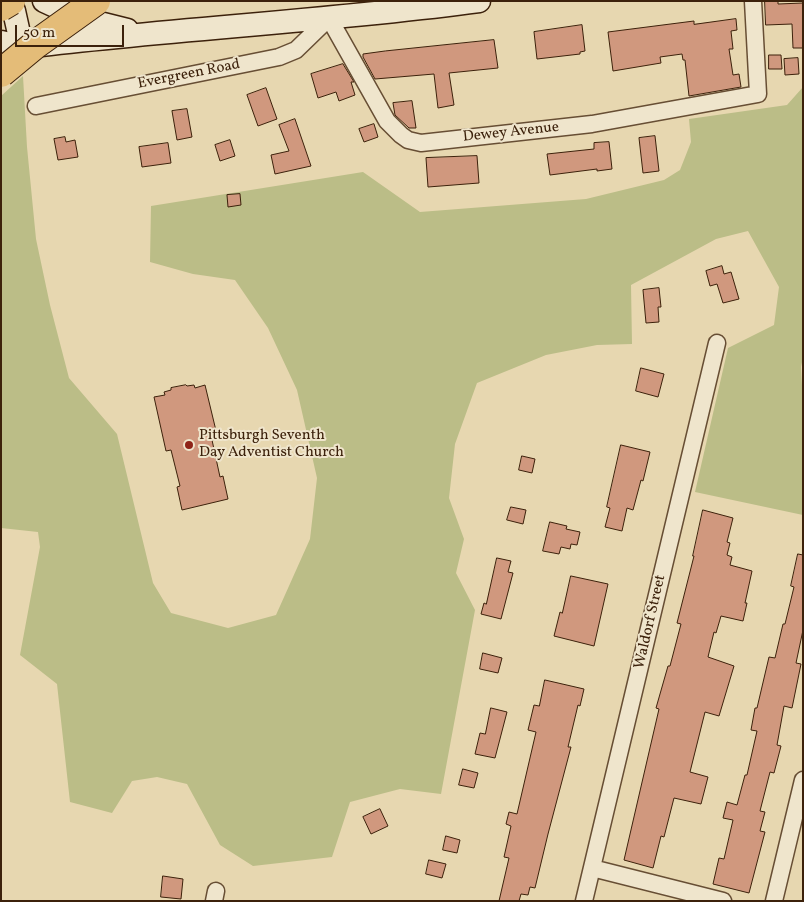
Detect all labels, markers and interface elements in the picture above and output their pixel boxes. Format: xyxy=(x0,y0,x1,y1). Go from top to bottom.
scale bar xyxy=(18,15,126,47)
text: 50 m xyxy=(23,23,55,44)
street label: Evergreen Road xyxy=(136,56,242,94)
street label: Dewey Avenue xyxy=(462,119,560,147)
place label: Pittsburgh Seventh Day Adventist Church xyxy=(199,427,344,462)
marker: Pittsburgh Seventh Day Adventist Church xyxy=(183,439,195,451)
street label: Waldorf Street xyxy=(631,573,671,671)

